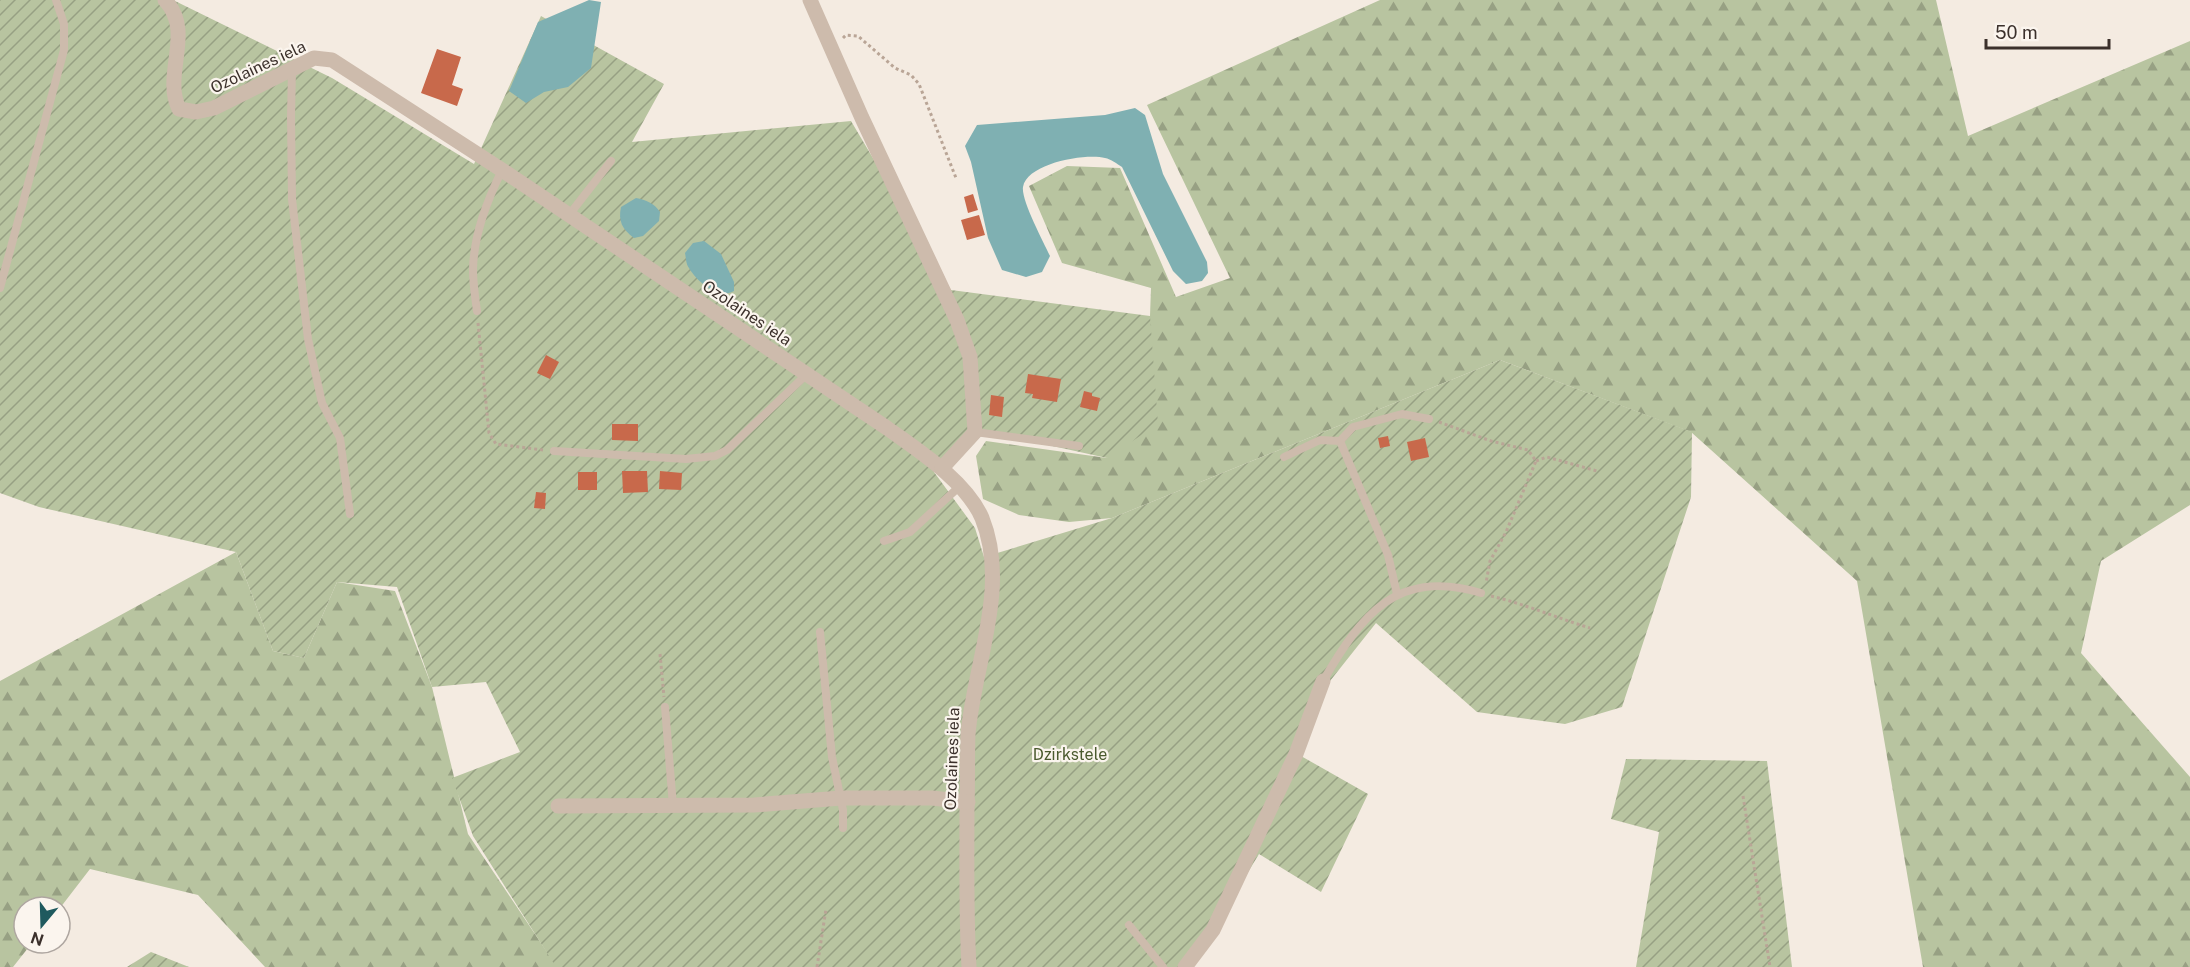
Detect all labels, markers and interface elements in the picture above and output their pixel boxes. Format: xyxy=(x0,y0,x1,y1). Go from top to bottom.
scale bar xyxy=(1986,12,2109,50)
text: 50 m xyxy=(1995,22,2038,43)
street label: Ozolaines iela xyxy=(207,37,309,97)
street label: Ozolaines iela xyxy=(699,276,795,350)
street label: Ozolaines iela xyxy=(941,707,963,811)
park label: Dzirkstele xyxy=(1033,745,1107,764)
north arrow xyxy=(12,895,72,955)
text: N xyxy=(28,928,46,950)

